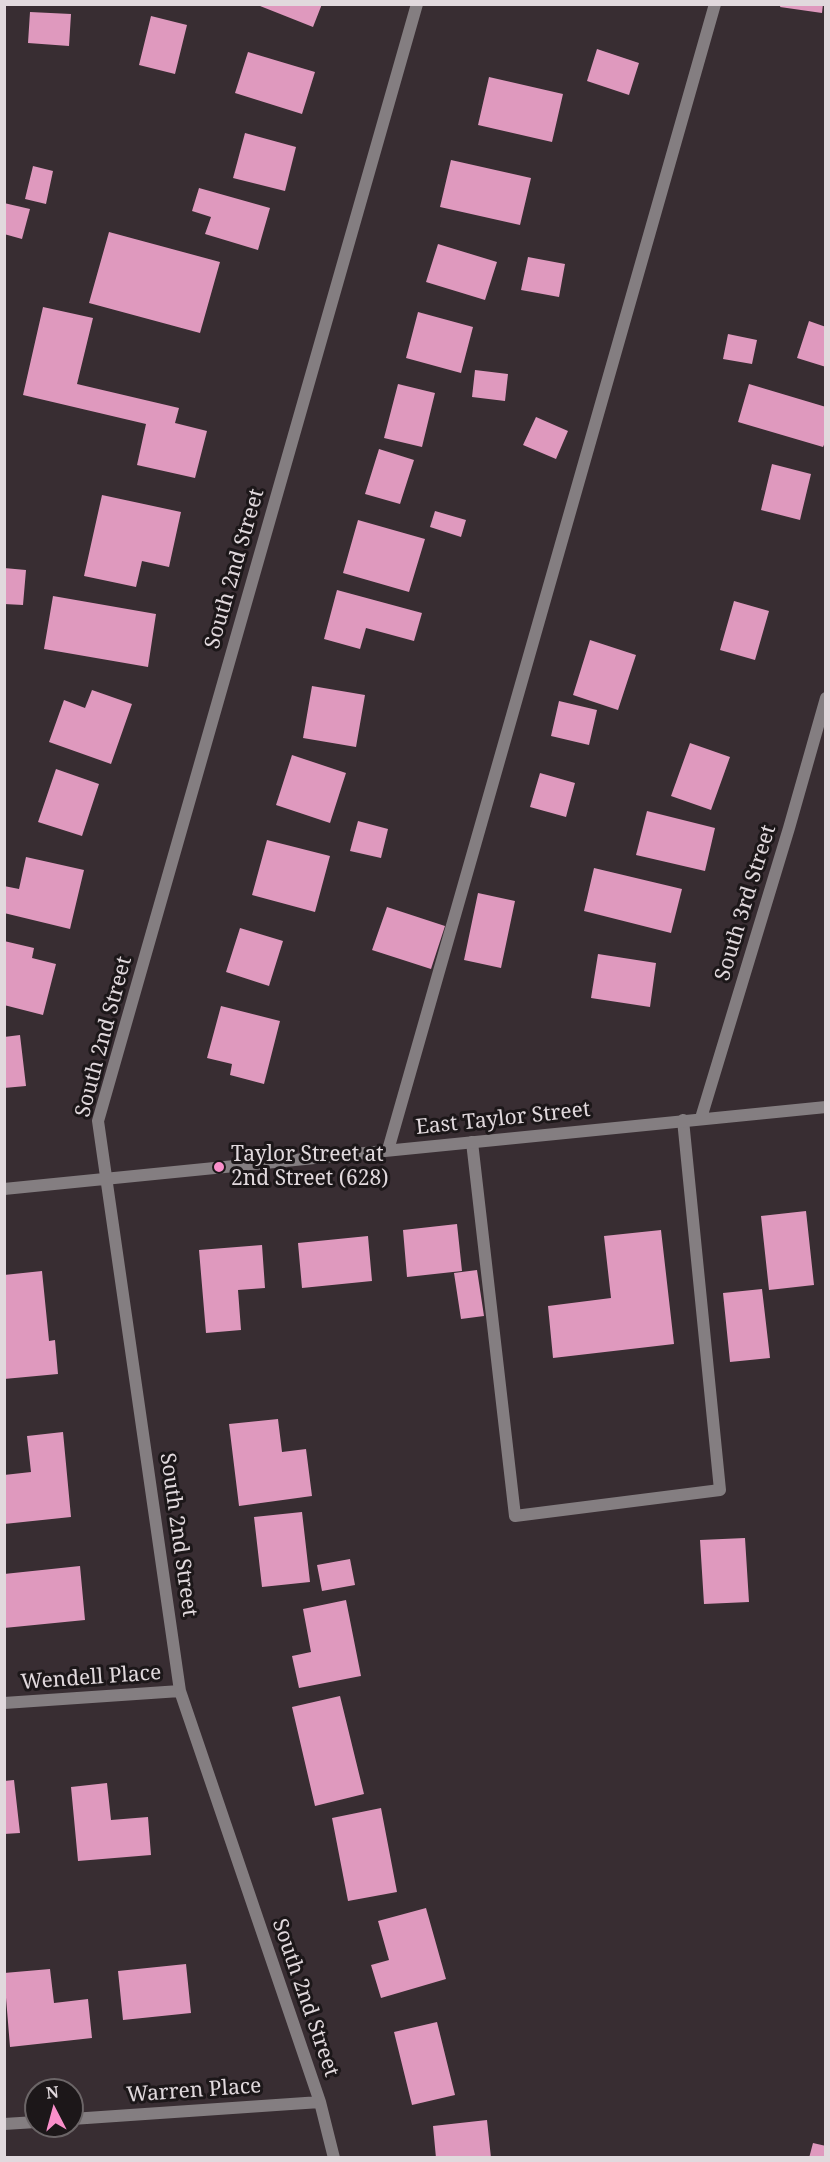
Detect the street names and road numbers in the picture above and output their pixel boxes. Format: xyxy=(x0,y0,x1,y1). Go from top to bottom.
street label: South 2nd Street xyxy=(200,486,270,652)
street label: South 3rd Street xyxy=(710,822,782,984)
street label: South 2nd Street xyxy=(70,954,138,1120)
street label: East Taylor Street xyxy=(415,1097,591,1141)
street label: South 2nd Street xyxy=(154,1451,202,1619)
street label: Wendell Place xyxy=(20,1661,162,1695)
street label: South 2nd Street xyxy=(266,1916,344,2080)
street label: Warren Place xyxy=(126,2074,262,2108)

